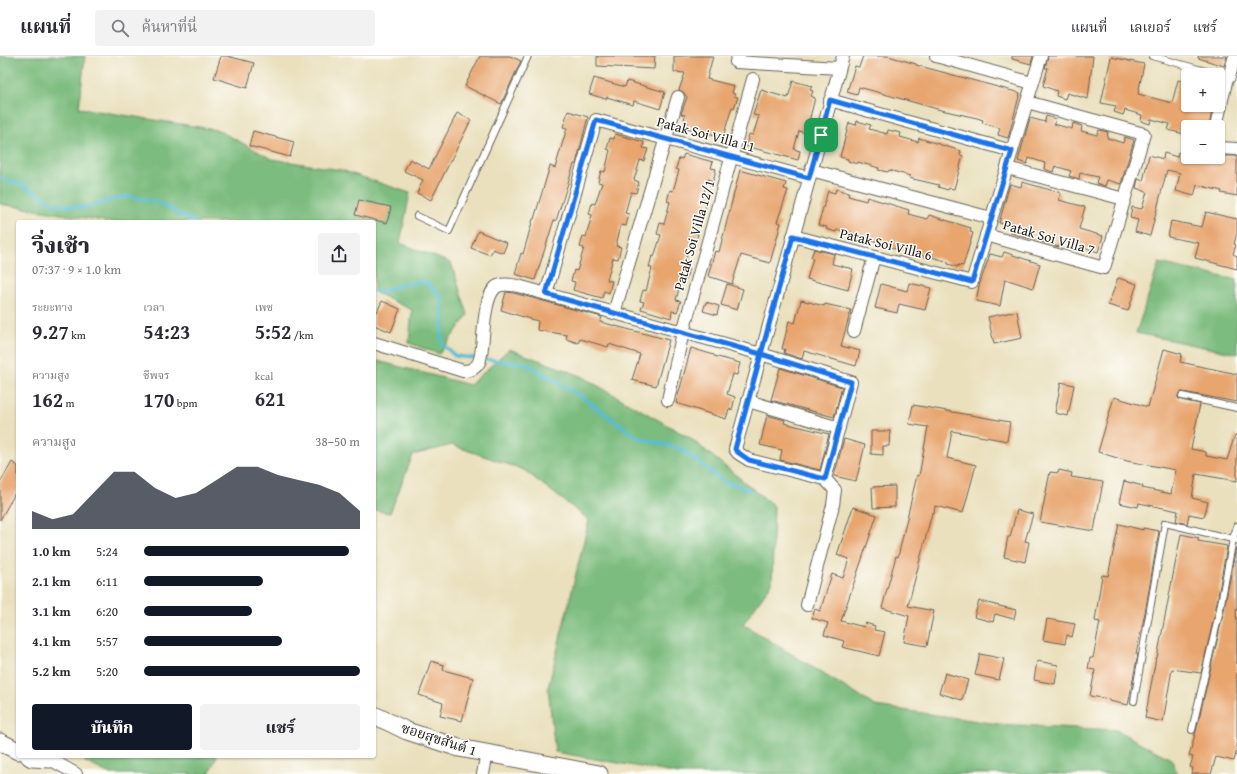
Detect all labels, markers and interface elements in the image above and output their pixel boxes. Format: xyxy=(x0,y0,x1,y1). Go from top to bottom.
search box xyxy=(95,10,375,46)
text: แผนที่ xyxy=(20,12,71,40)
text: ค้นหาที่นี่ xyxy=(141,16,197,37)
icon: search xyxy=(109,17,131,39)
text: แผนที่ xyxy=(1071,17,1107,37)
text: เลเยอร์ xyxy=(1129,17,1171,37)
text: แชร์ xyxy=(1193,17,1217,37)
map controls xyxy=(1181,68,1225,164)
button: + xyxy=(1181,68,1225,112)
street label: Patak Soi Villa 11 xyxy=(655,111,757,157)
pin xyxy=(804,118,838,152)
button: − xyxy=(1181,120,1225,164)
icon: arrive xyxy=(810,124,832,146)
street label: Patak Soi Villa 12/1 xyxy=(669,177,719,293)
street label: Patak Soi Villa 7 xyxy=(1001,214,1097,260)
street label: Patak Soi Villa 6 xyxy=(838,223,934,265)
text: วิ่งเช้า xyxy=(32,229,90,261)
button: share xyxy=(318,233,360,275)
text: 07:37 · 9 × 1.0 km xyxy=(32,260,121,279)
text: ระยะทาง xyxy=(32,299,73,315)
text: เวลา xyxy=(143,299,165,315)
text: เพซ xyxy=(255,299,273,315)
text: 9.27 xyxy=(32,317,69,346)
text: 54:23 xyxy=(143,317,190,346)
text: 5:52 xyxy=(255,317,291,346)
text: km xyxy=(69,327,86,343)
text: /km xyxy=(291,327,314,343)
text: ความสูง xyxy=(32,367,70,383)
text: ชีพจร xyxy=(143,367,169,383)
text: kcal xyxy=(255,368,273,384)
text: 621 xyxy=(255,384,286,413)
text: 162 xyxy=(32,385,63,414)
text: 170 xyxy=(143,385,174,414)
text: m xyxy=(63,395,75,411)
text: bpm xyxy=(174,395,197,411)
text: ความสูง xyxy=(32,432,76,451)
text: 38–50 m xyxy=(315,432,360,451)
text: 1.0 km xyxy=(32,542,71,561)
text: 5:24 xyxy=(96,542,118,561)
text: 2.1 km xyxy=(32,572,71,591)
text: 6:11 xyxy=(96,572,118,591)
text: 3.1 km xyxy=(32,602,71,621)
text: 6:20 xyxy=(96,602,118,621)
text: 4.1 km xyxy=(32,632,71,651)
text: 5:57 xyxy=(96,632,118,651)
text: 5.2 km xyxy=(32,662,71,681)
text: 5:20 xyxy=(96,662,118,681)
button: บันทึก xyxy=(32,704,192,750)
button: แชร์ xyxy=(200,704,360,750)
street label: ซอยสุขสันต์ 1 xyxy=(399,717,479,761)

